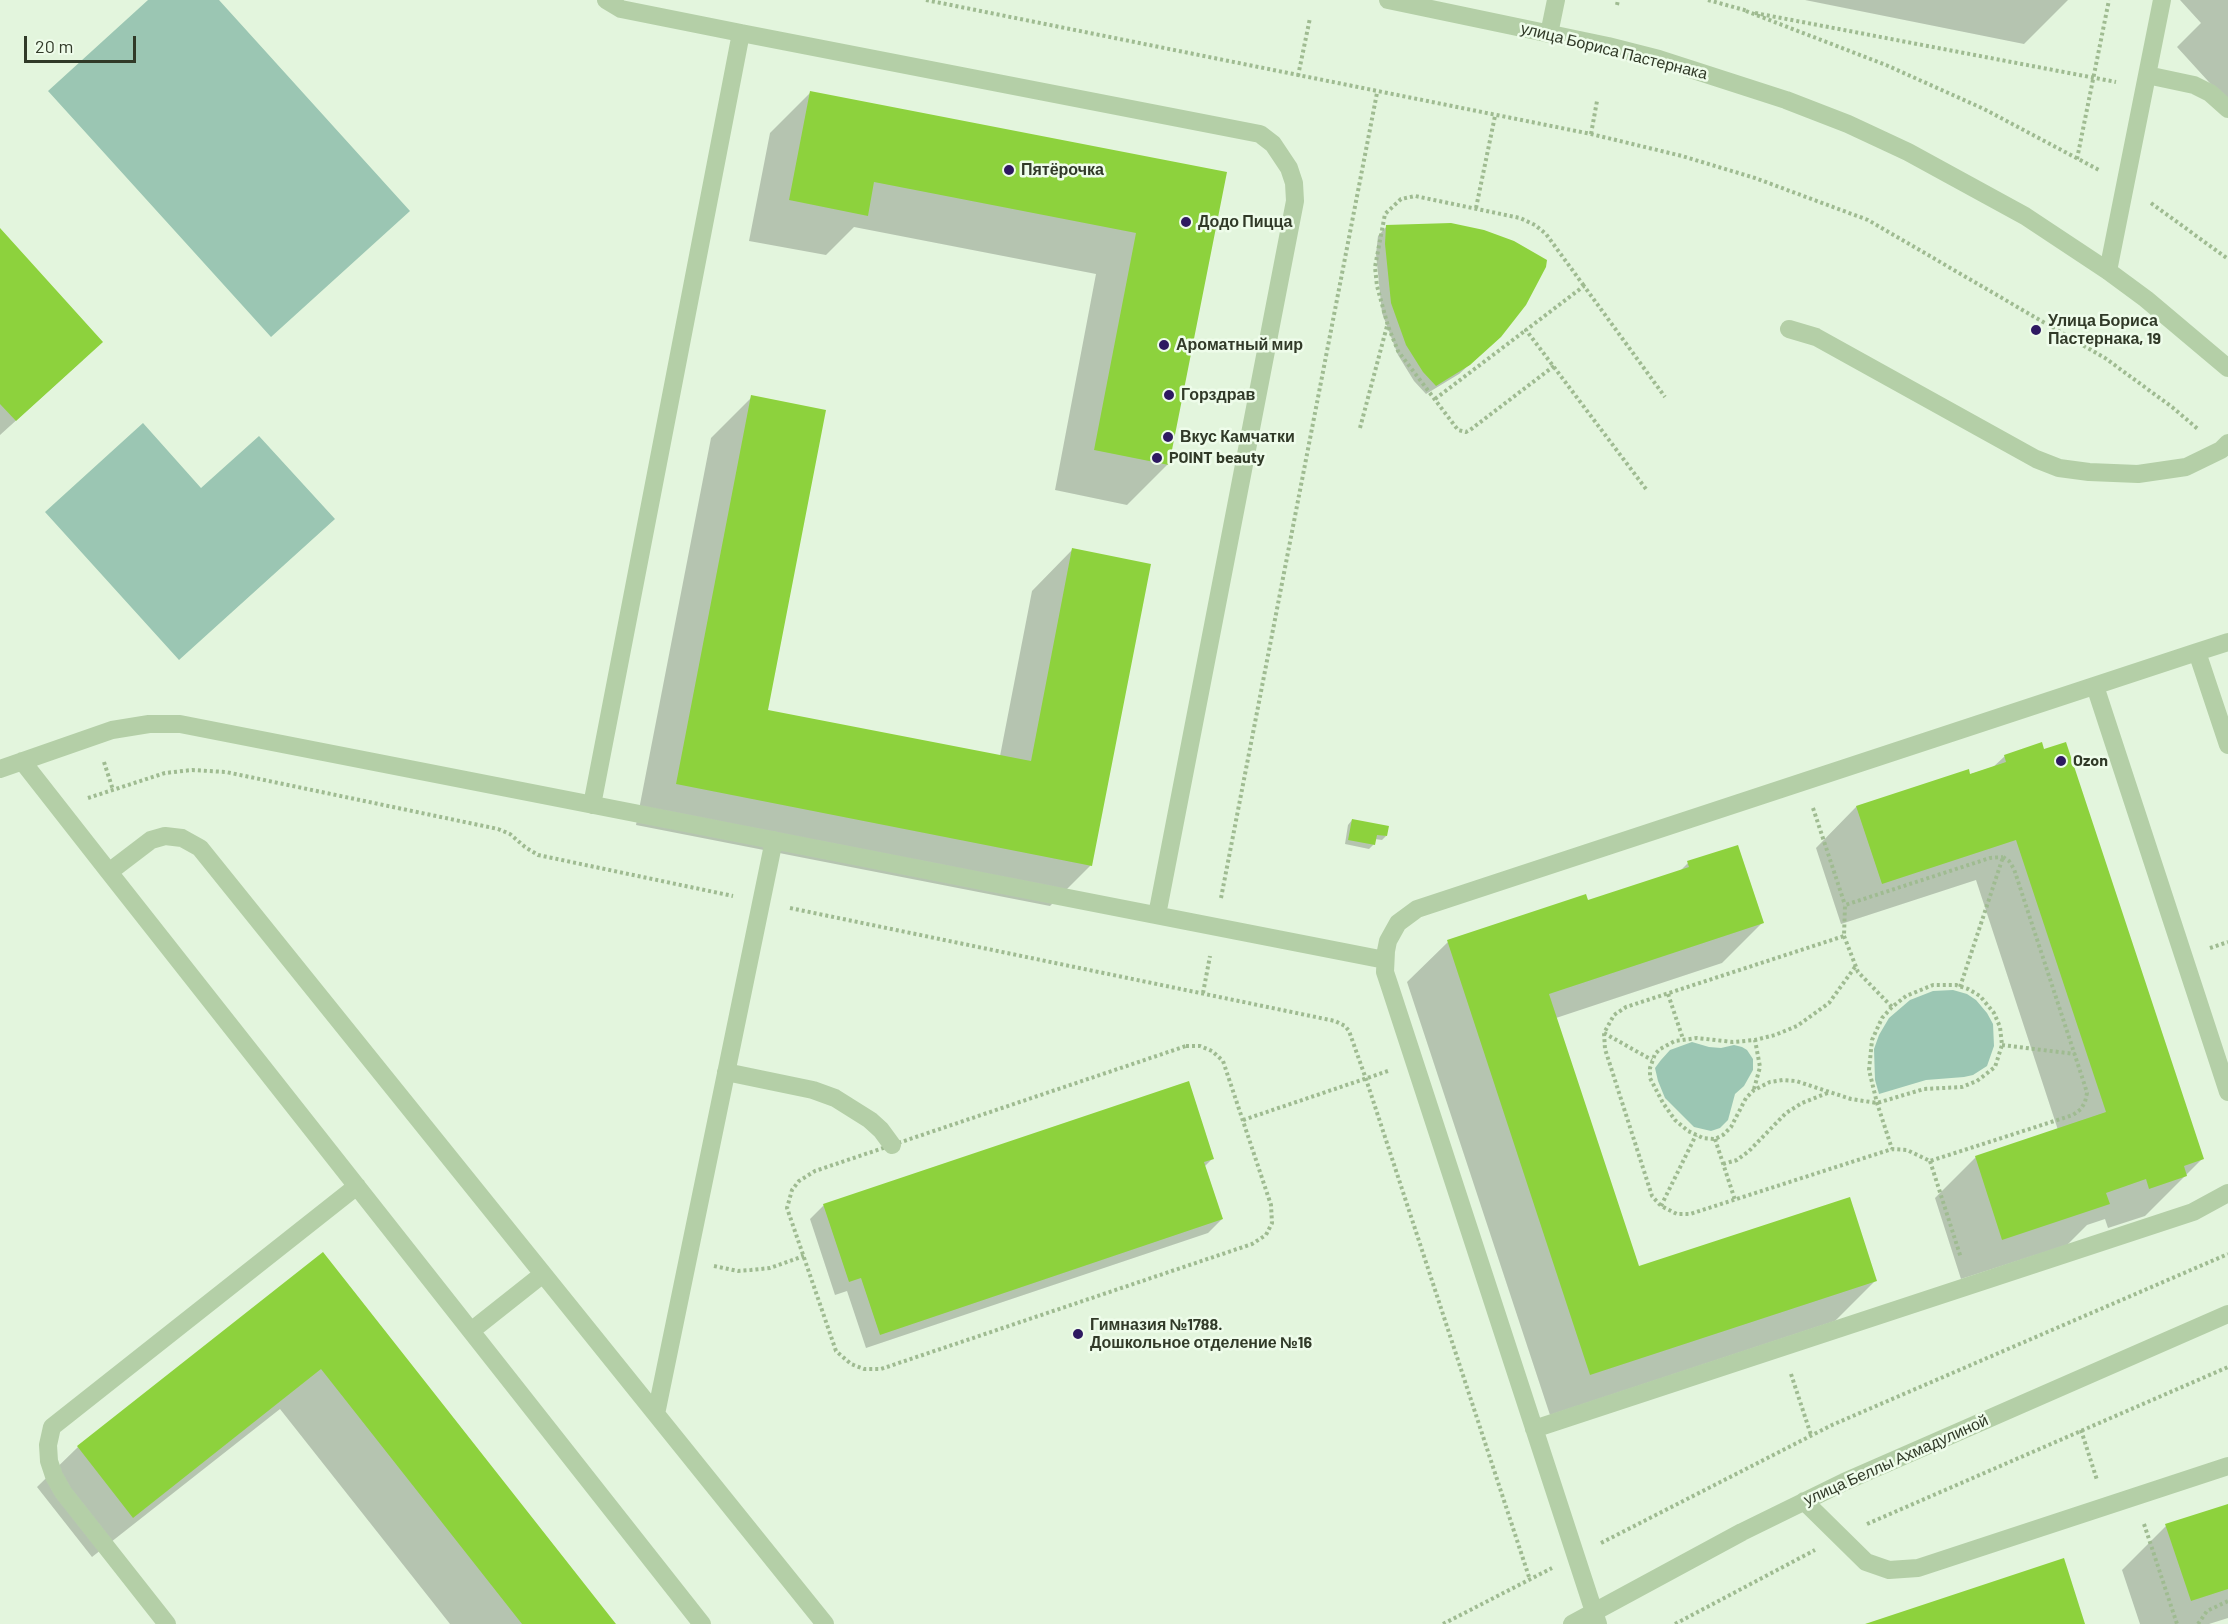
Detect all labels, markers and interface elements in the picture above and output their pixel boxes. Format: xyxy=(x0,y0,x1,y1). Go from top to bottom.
street label: улица Бориса Пастернака xyxy=(1519,18,1709,84)
scale bar xyxy=(27,24,140,62)
text: 20 m xyxy=(35,35,73,57)
place label: Пятёрочка xyxy=(1021,160,1104,180)
marker: Пятёрочка xyxy=(1002,163,1016,177)
place label: Додо Пицца xyxy=(1198,212,1292,232)
marker: Додо Пицца xyxy=(1179,215,1193,229)
place label: Улица Бориса Пастернака, 19 xyxy=(2048,311,2161,349)
marker: Улица Бориса Пастернака, 19 xyxy=(2029,323,2043,337)
place label: Ароматный мир xyxy=(1176,335,1303,355)
marker: Ароматный мир xyxy=(1157,338,1171,352)
place label: Горздрав xyxy=(1181,385,1255,405)
marker: Горздрав xyxy=(1162,388,1176,402)
place label: Вкус Камчатки xyxy=(1180,427,1295,447)
marker: Вкус Камчатки xyxy=(1161,430,1175,444)
place label: POINT beauty xyxy=(1169,448,1265,468)
marker: POINT beauty xyxy=(1150,451,1164,465)
place label: Ozon xyxy=(2073,751,2108,771)
marker: Ozon xyxy=(2054,754,2068,768)
place label: Гимназия №1788. Дошкольное отделение №16 xyxy=(1090,1315,1312,1353)
marker: Гимназия №1788. Дошкольное отделение №16 xyxy=(1071,1327,1085,1341)
street label: улица Беллы Ахмадулиной xyxy=(1801,1411,1991,1509)

